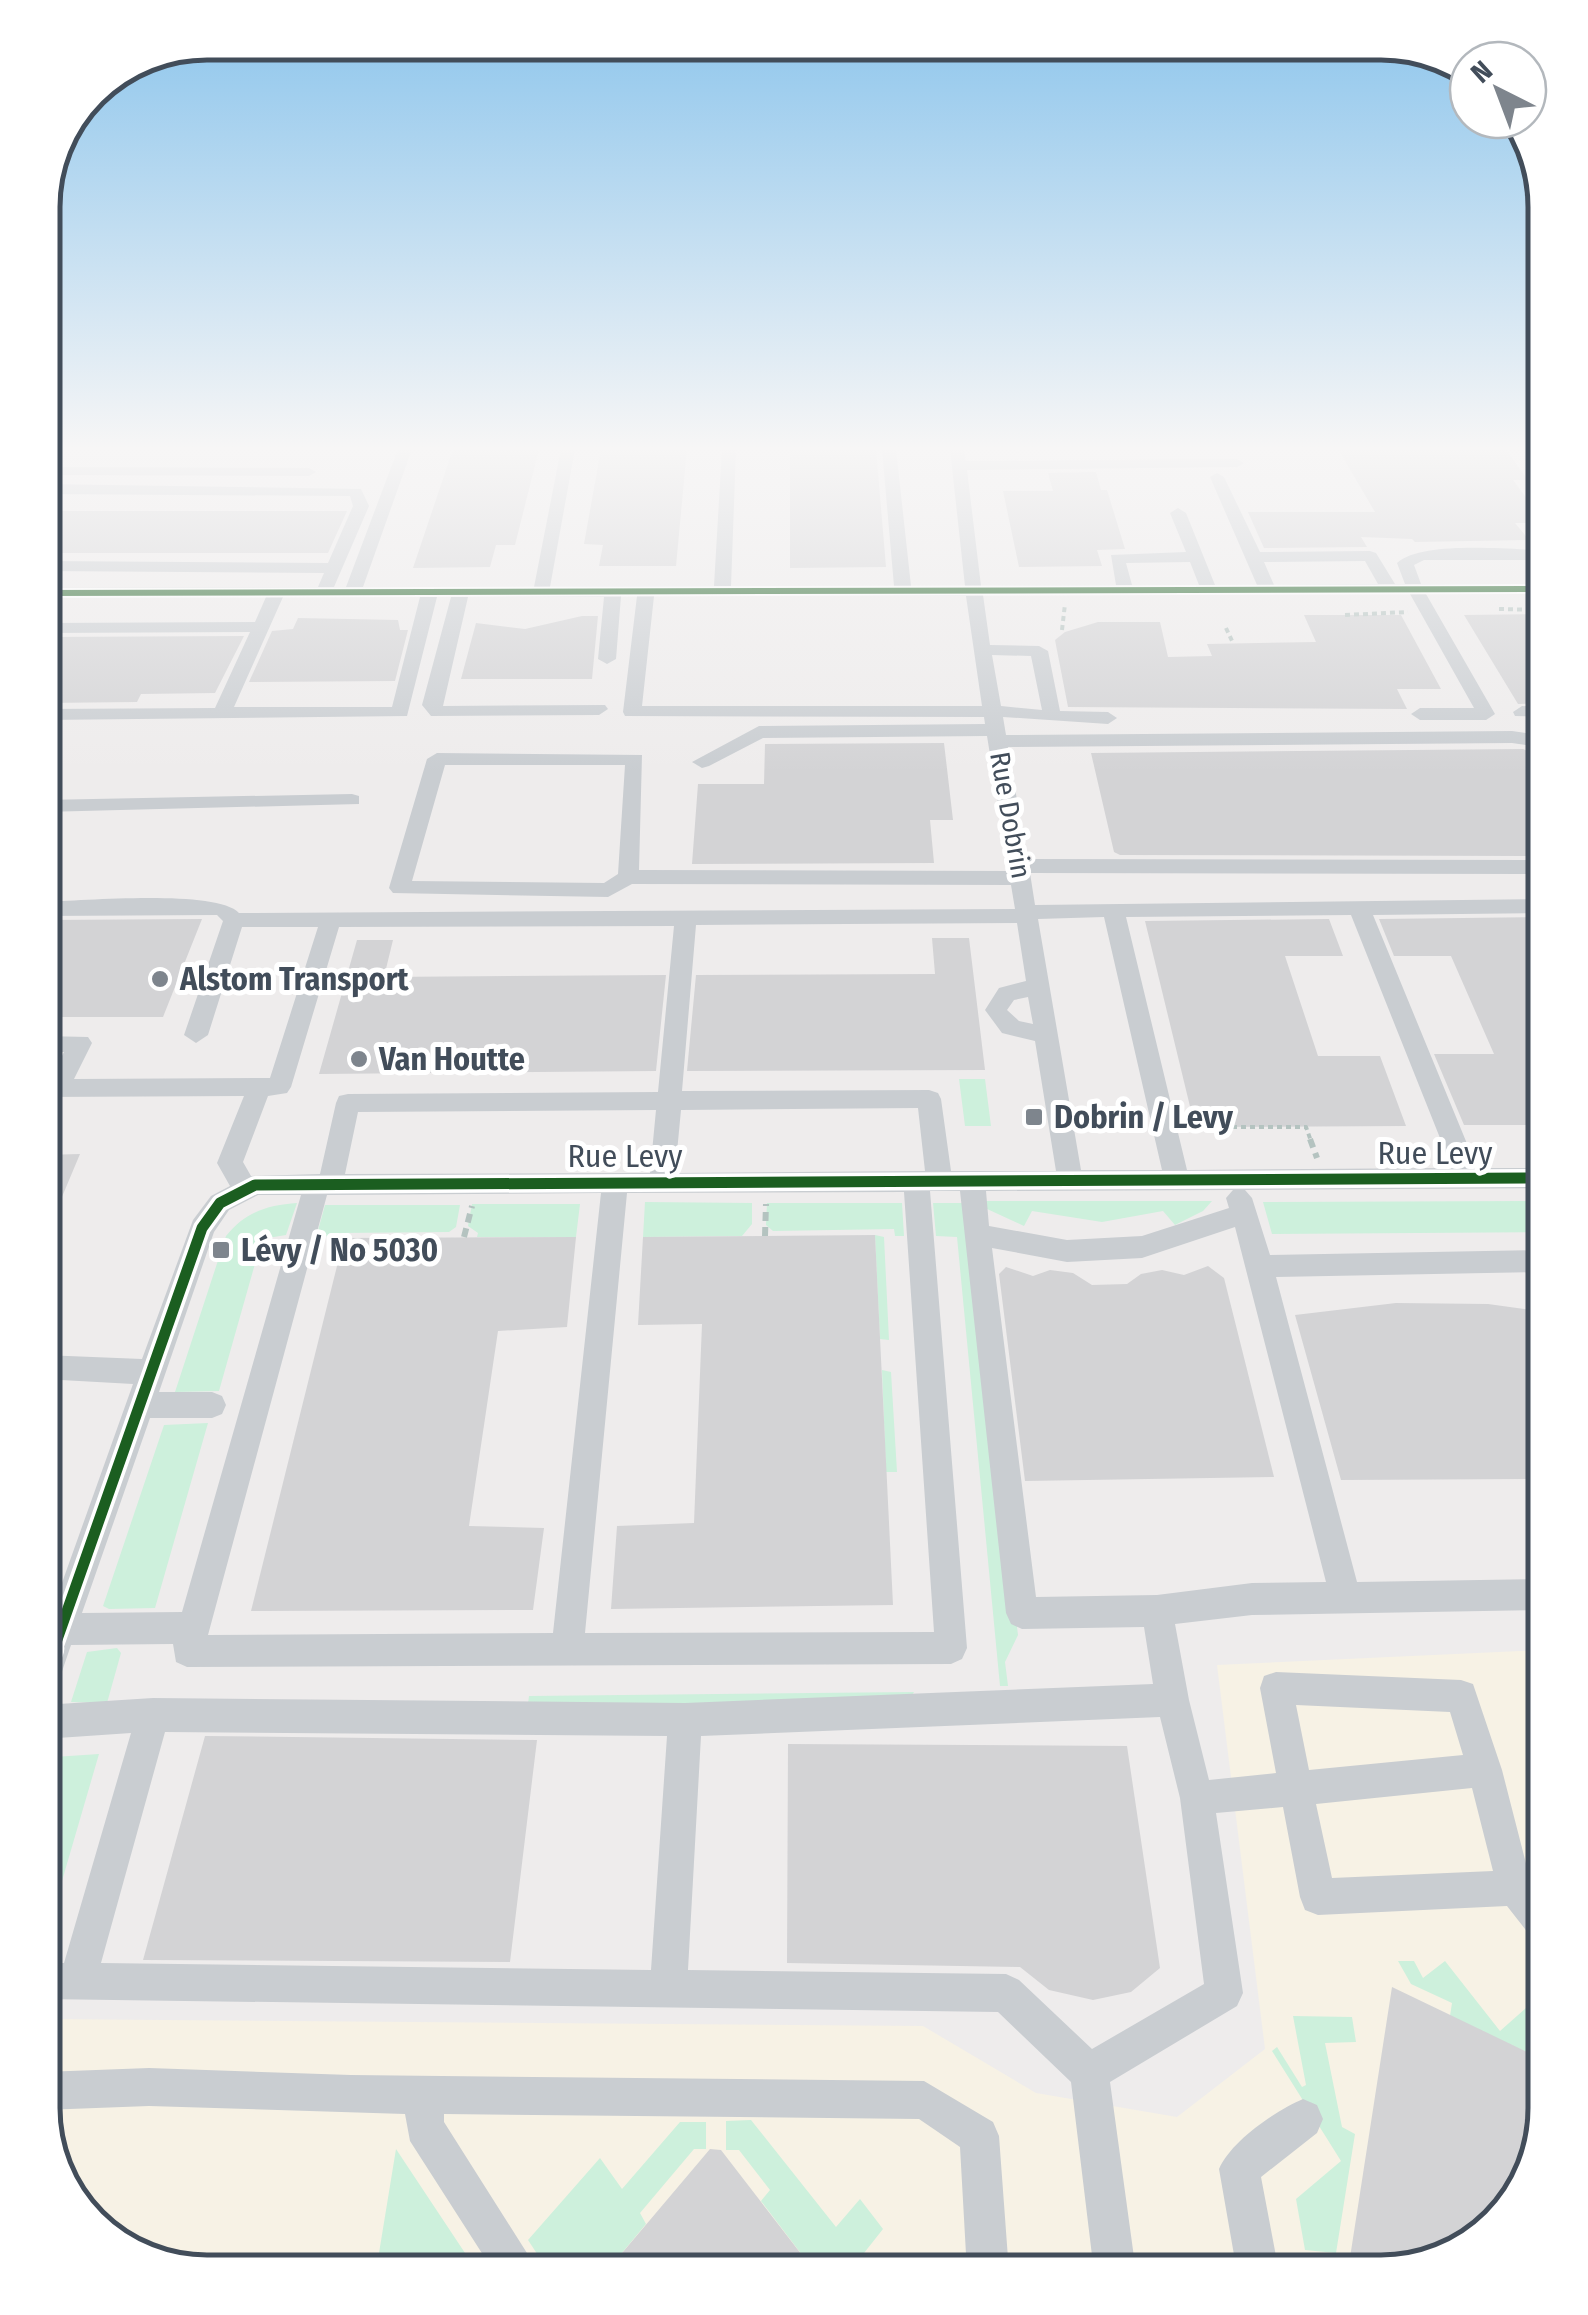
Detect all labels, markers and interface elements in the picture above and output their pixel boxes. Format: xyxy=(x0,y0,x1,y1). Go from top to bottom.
north arrow xyxy=(1448,40,1548,140)
text: N xyxy=(1464,54,1499,90)
street label: Rue Dobrin xyxy=(983,749,1038,881)
place label: Alstom Transport xyxy=(179,960,409,998)
marker: Alstom Transport xyxy=(149,968,171,990)
place label: Van Houtte xyxy=(378,1040,525,1078)
marker: Van Houtte xyxy=(348,1048,370,1070)
place label: Dobrin / Levy xyxy=(1054,1098,1234,1136)
marker: Dobrin / Levy xyxy=(1023,1106,1045,1128)
street label: Rue Levy xyxy=(1377,1134,1493,1172)
street label: Rue Levy xyxy=(567,1137,683,1175)
place label: Lévy / No 5030 xyxy=(241,1231,438,1269)
marker: Lévy / No 5030 xyxy=(210,1239,232,1261)

